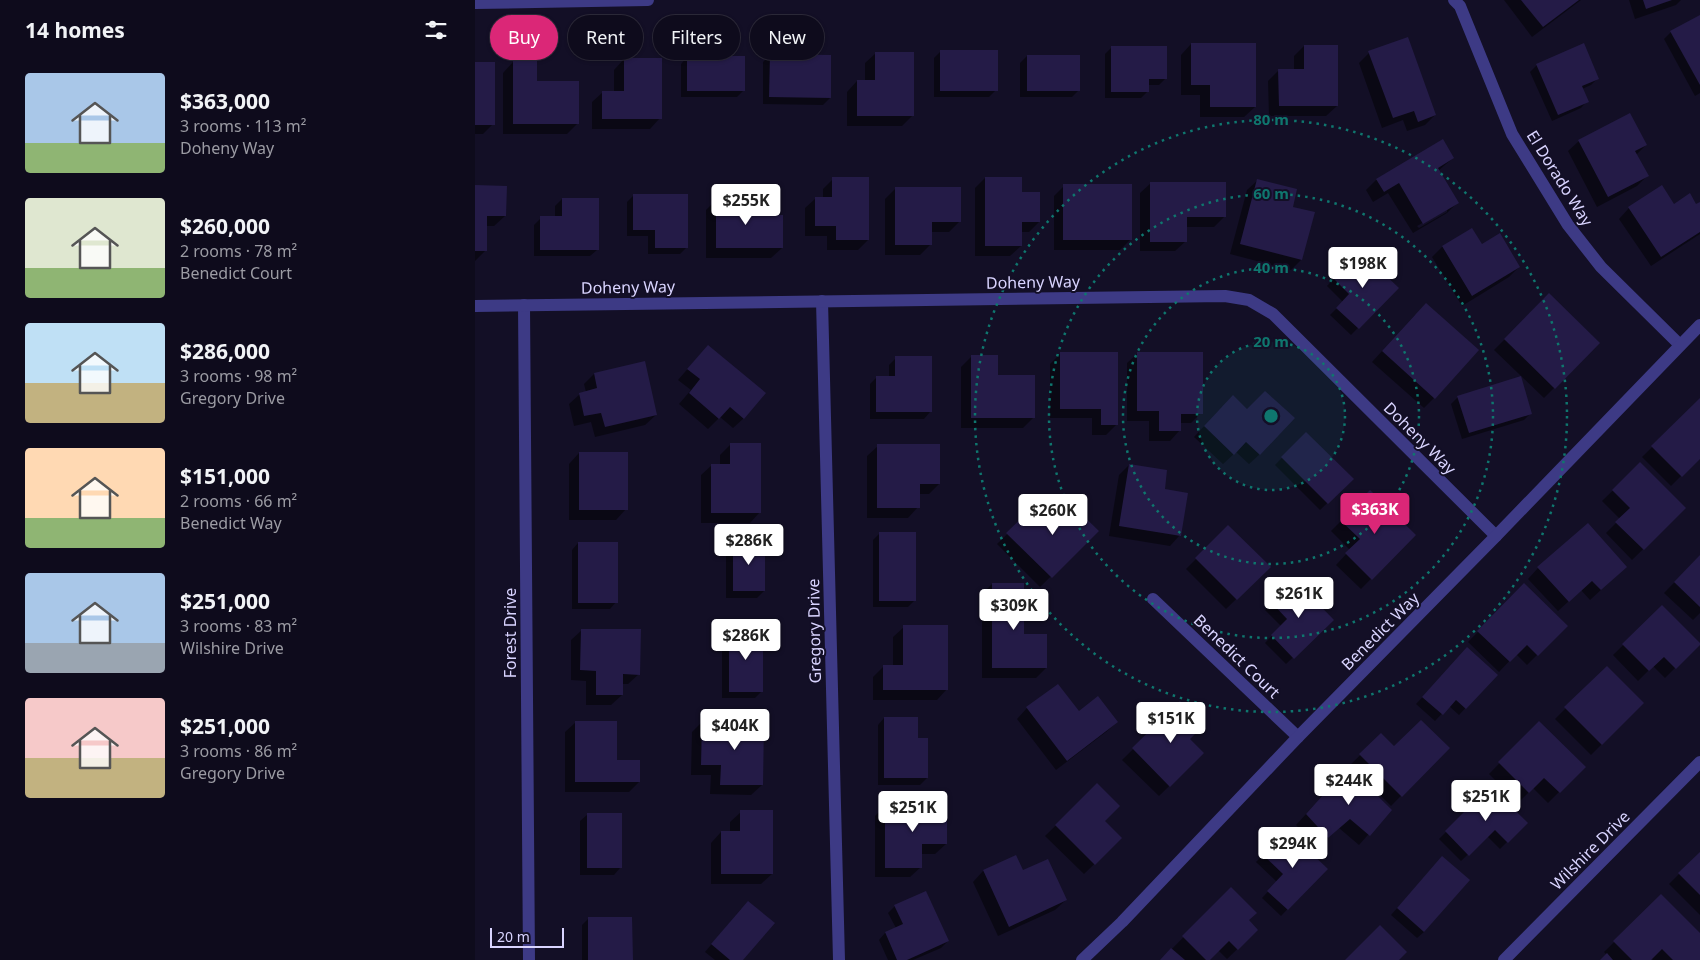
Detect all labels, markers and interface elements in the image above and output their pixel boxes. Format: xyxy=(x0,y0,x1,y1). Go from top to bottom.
chip: Buy xyxy=(490,15,558,60)
chip: Rent xyxy=(568,15,643,60)
chip: Filters xyxy=(653,15,740,60)
chip: New xyxy=(750,15,824,60)
text: 14 homes xyxy=(25,16,125,44)
icon: filters xyxy=(422,16,450,44)
text: $363,000 xyxy=(180,87,270,115)
icon: home xyxy=(65,93,125,153)
text: 80 m xyxy=(1253,109,1289,129)
text: 3 rooms · 113 m² xyxy=(180,115,306,137)
street label: El Dorado Way xyxy=(1522,126,1599,231)
text: Doheny Way xyxy=(180,137,274,159)
text: 60 m xyxy=(1253,183,1289,203)
pin: $255K xyxy=(711,184,781,226)
text: $255K xyxy=(722,189,770,211)
text: $260,000 xyxy=(180,212,270,240)
icon: home xyxy=(65,218,125,278)
text: 2 rooms · 78 m² xyxy=(180,240,297,262)
pin: $198K xyxy=(1328,246,1398,289)
text: $198K xyxy=(1339,252,1387,274)
text: 40 m xyxy=(1253,257,1289,277)
text: Benedict Court xyxy=(180,262,292,284)
street label: Doheny Way xyxy=(986,270,1081,294)
street label: Doheny Way xyxy=(581,275,676,299)
text: 20 m xyxy=(1253,331,1289,351)
text: $286,000 xyxy=(180,337,270,365)
icon: home xyxy=(65,343,125,403)
text: 3 rooms · 98 m² xyxy=(180,365,297,387)
text: Gregory Drive xyxy=(180,387,285,409)
street label: Doheny Way xyxy=(1379,397,1462,480)
centre of rings xyxy=(1262,407,1280,425)
text: $151,000 xyxy=(180,462,270,490)
icon: home xyxy=(65,468,125,528)
text: 2 rooms · 66 m² xyxy=(180,490,297,512)
pin: $363K xyxy=(1340,492,1410,535)
pin: $260K xyxy=(1018,494,1088,536)
text: $363K xyxy=(1351,498,1399,520)
text: $260K xyxy=(1029,499,1077,521)
text: Benedict Way xyxy=(180,512,282,534)
pin: $286K xyxy=(714,524,784,566)
text: $286K xyxy=(725,529,773,551)
pin: $261K xyxy=(1264,576,1334,619)
street label: Gregory Drive xyxy=(802,578,826,684)
text: $261K xyxy=(1275,582,1323,604)
text: $251,000 xyxy=(180,587,270,615)
street label: Benedict Way xyxy=(1336,587,1424,675)
street label: Forest Drive xyxy=(499,588,521,678)
pin: $309K xyxy=(979,588,1049,631)
icon: home xyxy=(65,593,125,653)
text: $309K xyxy=(990,594,1038,616)
street label: Benedict Court xyxy=(1189,609,1285,703)
text: 3 rooms · 83 m² xyxy=(180,615,297,637)
pin: $286K xyxy=(711,618,781,661)
text: $286K xyxy=(722,624,770,646)
text: Wilshire Drive xyxy=(180,637,284,659)
pin: $151K xyxy=(1136,702,1206,744)
text: $151K xyxy=(1147,707,1195,729)
pin: $404K xyxy=(700,708,770,751)
text: $251,000 xyxy=(180,712,270,740)
text: $404K xyxy=(711,714,759,736)
icon: home xyxy=(65,718,125,778)
text: 3 rooms · 86 m² xyxy=(180,740,297,762)
text: Gregory Drive xyxy=(180,762,285,784)
pin: $244K xyxy=(1314,764,1384,806)
text: $244K xyxy=(1325,769,1373,791)
pin: $251K xyxy=(1451,780,1521,822)
text: $251K xyxy=(1462,785,1510,807)
pin: $251K xyxy=(878,790,948,833)
text: $251K xyxy=(889,796,937,818)
street label: Wilshire Drive xyxy=(1546,806,1634,894)
pin: $294K xyxy=(1258,826,1328,869)
text: $294K xyxy=(1269,832,1317,854)
scale bar xyxy=(490,925,564,948)
text: 20 m xyxy=(497,927,530,946)

